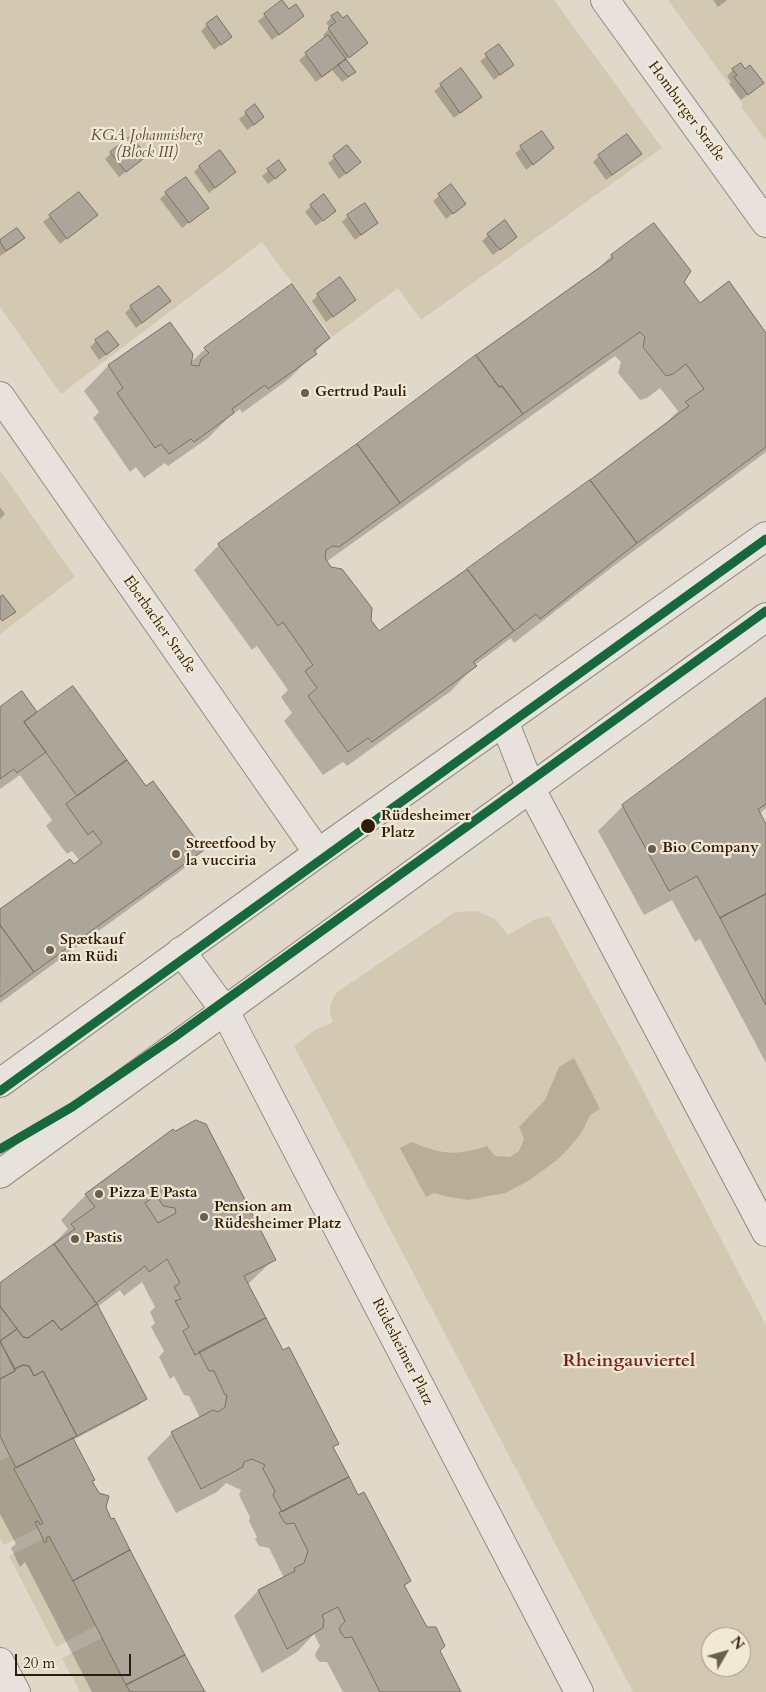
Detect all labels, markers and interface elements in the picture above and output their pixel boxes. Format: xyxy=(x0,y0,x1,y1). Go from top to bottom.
street label: Homburger Straße xyxy=(644,58,728,166)
park label: KGA Johannisberg (Block III) xyxy=(91,128,203,163)
place label: Gertrud Pauli xyxy=(315,384,407,402)
marker: Gertrud Pauli xyxy=(299,387,311,399)
street label: Eberbacher Straße xyxy=(119,573,199,677)
place label: Rüdesheimer Platz xyxy=(381,808,471,843)
marker: Rüdesheimer Platz xyxy=(359,817,377,835)
place label: Streetfood by la vucciria xyxy=(186,836,276,871)
place label: Bio Company xyxy=(662,840,759,858)
marker: Bio Company xyxy=(646,843,658,855)
marker: Streetfood by la vucciria xyxy=(170,848,182,860)
place label: Spætkauf am Rüdi xyxy=(60,932,124,967)
marker: Spætkauf am Rüdi xyxy=(44,944,56,956)
place label: Pizza E Pasta xyxy=(109,1185,198,1203)
marker: Pizza E Pasta xyxy=(93,1188,105,1200)
place label: Pension am Rüdesheimer Platz xyxy=(214,1199,341,1234)
marker: Pension am Rüdesheimer Platz xyxy=(198,1211,210,1223)
place label: Pastis xyxy=(85,1230,122,1248)
marker: Pastis xyxy=(69,1233,81,1245)
street label: Rüdesheimer Platz xyxy=(367,1296,437,1408)
district label: Rheingauviertel xyxy=(563,1351,695,1373)
north arrow xyxy=(701,1627,751,1677)
text: N xyxy=(726,1632,749,1654)
scale bar xyxy=(18,1644,134,1676)
text: 20 m xyxy=(23,1653,55,1673)

